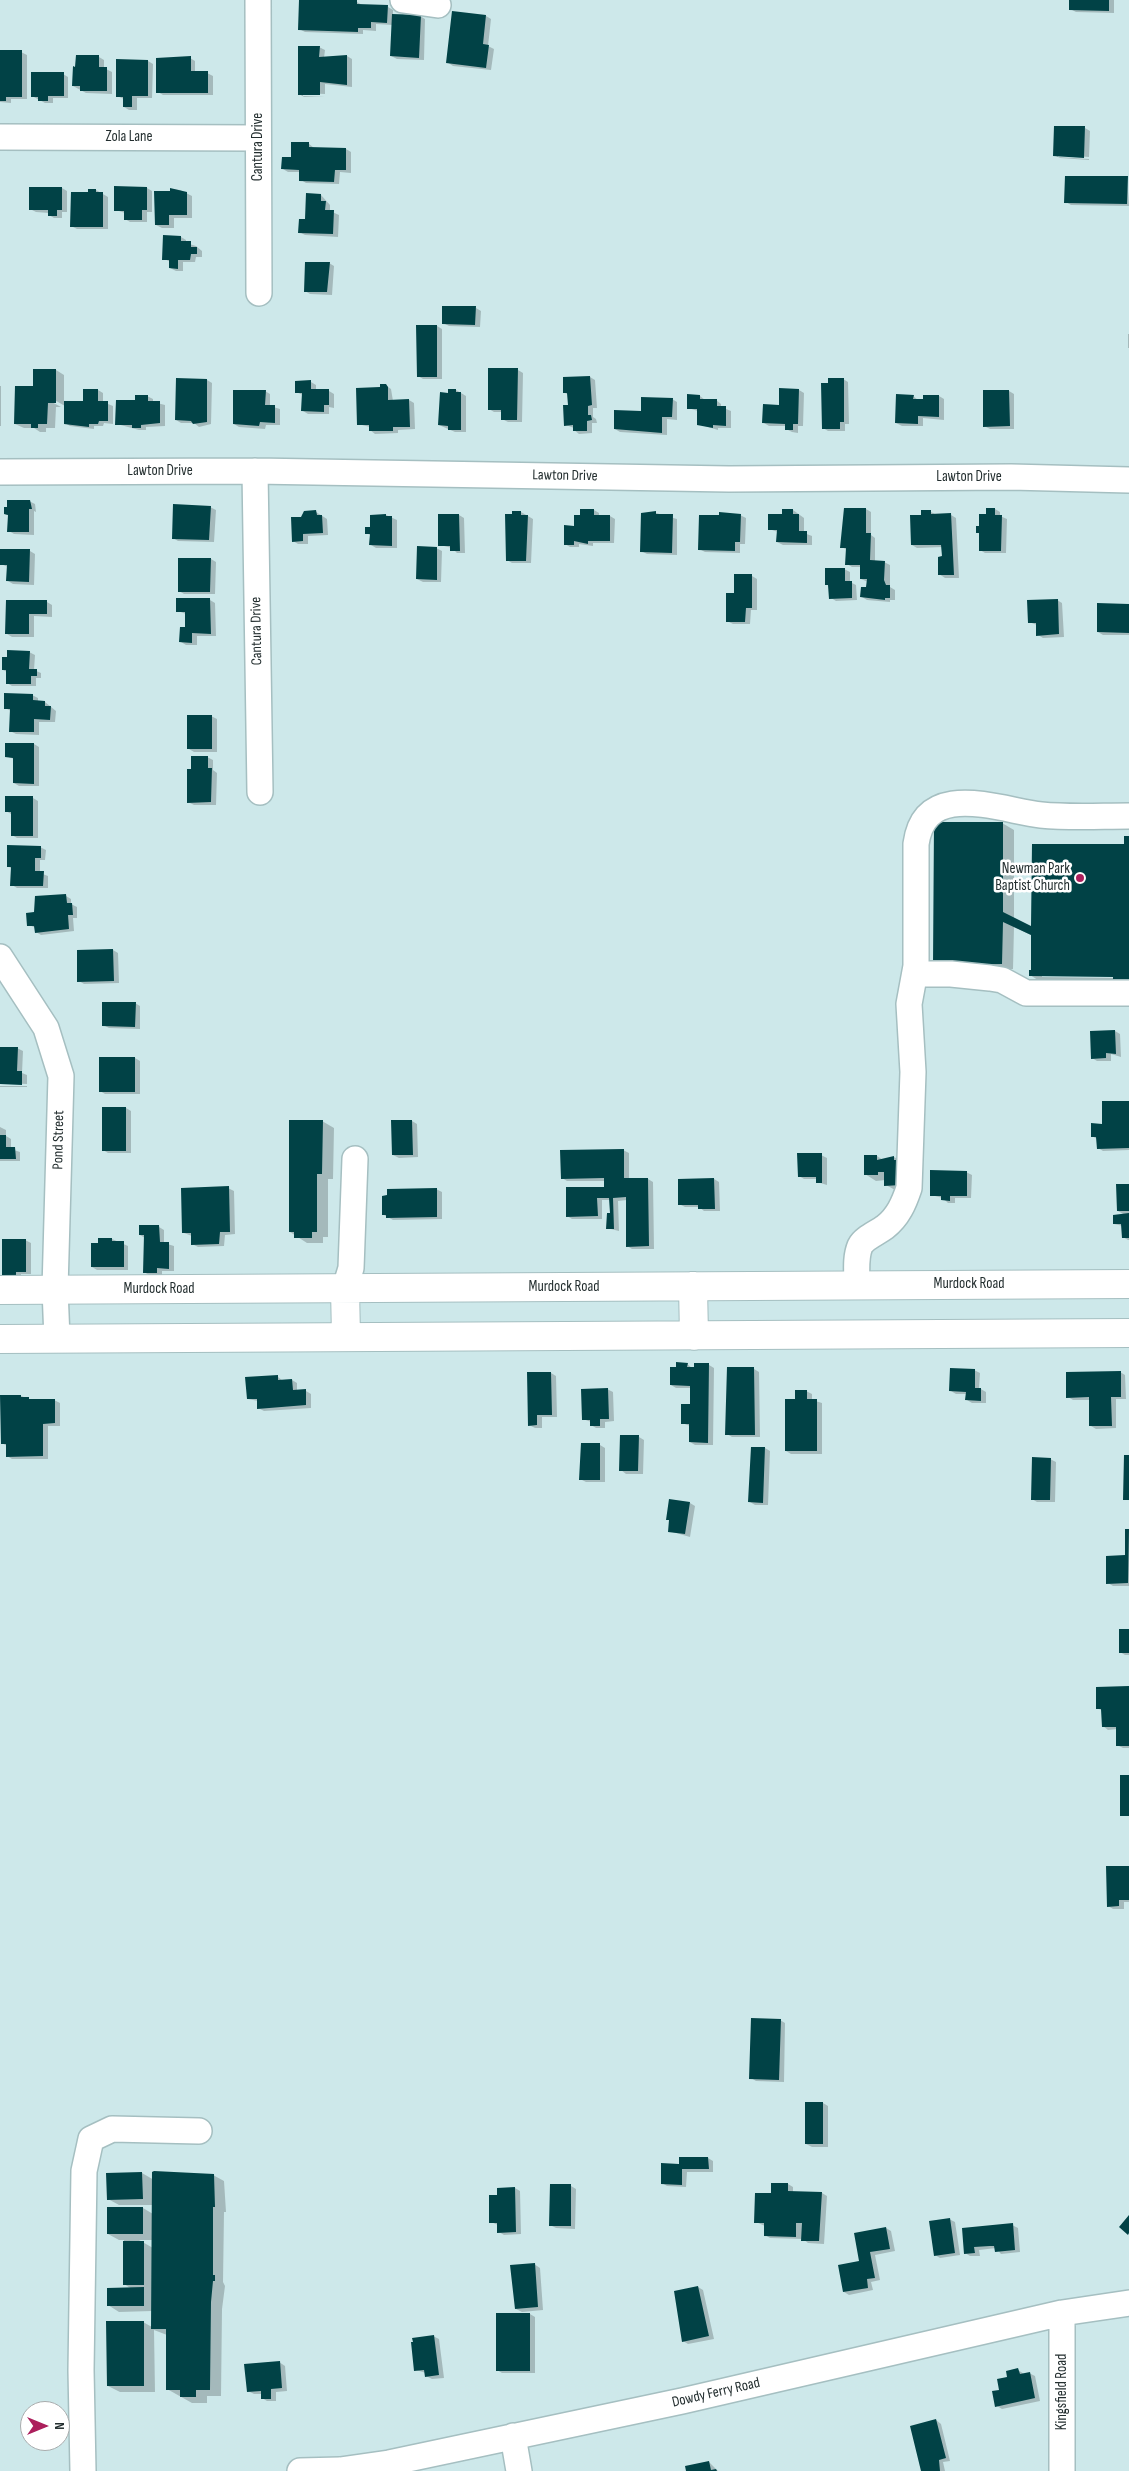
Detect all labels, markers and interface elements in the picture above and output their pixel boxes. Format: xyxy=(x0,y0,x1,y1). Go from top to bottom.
street label: Cantura Drive xyxy=(249,113,267,181)
street label: Zola Lane xyxy=(106,128,152,146)
street label: Lawton Drive xyxy=(127,462,193,480)
street label: Lawton Drive xyxy=(532,466,598,486)
street label: Lawton Drive xyxy=(936,468,1002,486)
street label: Cantura Drive xyxy=(247,597,267,665)
place label: Newman Park Baptist Church xyxy=(995,860,1070,895)
marker: Newman Park Baptist Church xyxy=(1074,872,1086,884)
street label: Pond Street xyxy=(49,1110,69,1170)
street label: Murdock Road xyxy=(934,1275,1004,1293)
street label: Murdock Road xyxy=(529,1278,599,1296)
street label: Murdock Road xyxy=(124,1280,194,1298)
street label: Kingsfield Road xyxy=(1053,2354,1071,2430)
street label: Dowdy Ferry Road xyxy=(670,2374,762,2412)
north arrow xyxy=(20,2401,70,2451)
text: N xyxy=(51,2422,68,2430)

